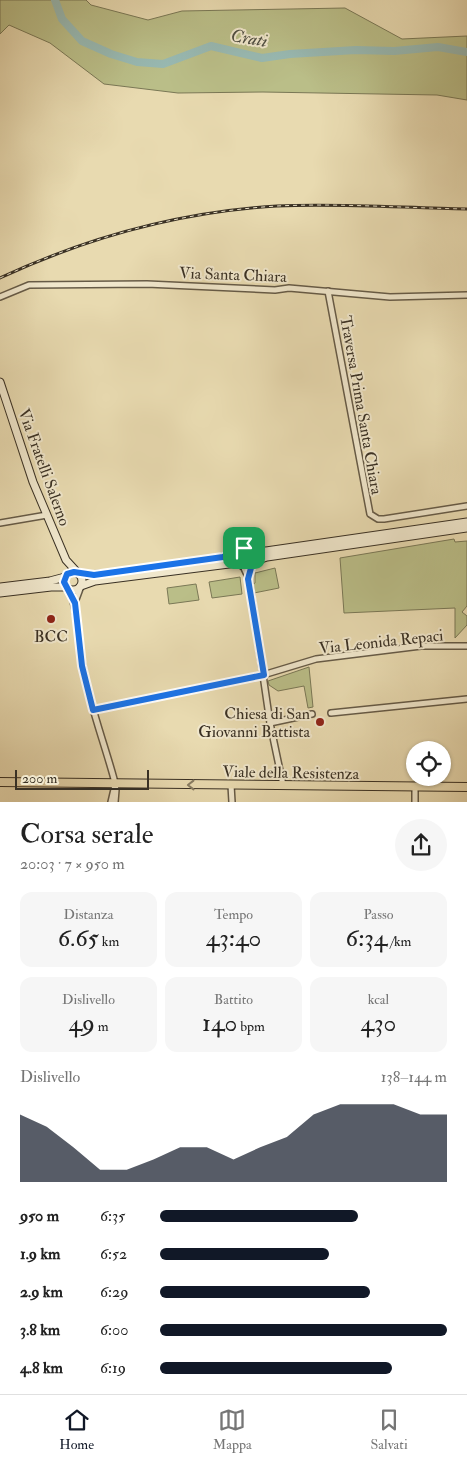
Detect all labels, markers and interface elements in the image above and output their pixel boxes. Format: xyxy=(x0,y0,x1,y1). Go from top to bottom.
water label: Crati xyxy=(229,24,269,53)
street label: Via Santa Chiara xyxy=(179,263,288,287)
street label: Traversa Prima Santa Chiara xyxy=(335,314,387,497)
street label: Via Fratelli Salerno xyxy=(14,406,75,529)
pin xyxy=(223,527,265,569)
icon: arrive xyxy=(230,534,258,562)
marker: BCC xyxy=(45,613,57,625)
street label: Via Leonida Repaci xyxy=(318,626,444,659)
place label: BCC xyxy=(34,627,68,647)
place label: Chiesa di San Giovanni Battista xyxy=(198,704,310,742)
marker: Chiesa di San Giovanni Battista xyxy=(314,716,326,728)
map controls xyxy=(406,741,451,786)
button: locate xyxy=(406,741,451,786)
street label: Viale della Resistenza xyxy=(223,762,360,784)
scale bar xyxy=(15,766,149,790)
text: 200 m xyxy=(22,770,57,787)
one-way arrow xyxy=(187,780,194,790)
text: Corsa serale xyxy=(20,817,153,852)
button: share xyxy=(395,819,447,871)
text: 20:03 · 7 × 950 m xyxy=(20,854,125,874)
text: Distanza xyxy=(64,906,113,923)
text: Tempo xyxy=(214,906,253,923)
text: Passo xyxy=(364,906,393,923)
text: 6.65 xyxy=(58,923,99,954)
text: 43:40 xyxy=(206,923,261,954)
text: 6:34 xyxy=(346,923,387,954)
text: km xyxy=(99,933,119,950)
text: /km xyxy=(387,933,411,950)
text: Dislivello xyxy=(62,991,115,1008)
text: Battito xyxy=(214,991,253,1008)
text: kcal xyxy=(368,991,389,1008)
text: 49 xyxy=(68,1008,95,1039)
text: 140 xyxy=(202,1008,237,1039)
text: 430 xyxy=(361,1008,396,1039)
text: m xyxy=(95,1018,109,1035)
text: bpm xyxy=(237,1018,265,1035)
text: Dislivello xyxy=(20,1067,80,1087)
text: 138–144 m xyxy=(381,1067,447,1087)
text: 950 m xyxy=(20,1206,59,1226)
text: 6:35 xyxy=(100,1206,125,1226)
text: 1.9 km xyxy=(20,1244,60,1264)
text: 6:52 xyxy=(100,1244,127,1264)
text: 2.9 km xyxy=(20,1282,63,1302)
text: 6:29 xyxy=(100,1282,128,1302)
text: 3.8 km xyxy=(20,1320,60,1340)
text: 6:00 xyxy=(100,1320,128,1340)
text: 4.8 km xyxy=(20,1358,63,1378)
text: 6:19 xyxy=(100,1358,126,1378)
tab: Home xyxy=(59,1406,94,1453)
tab: Mappa xyxy=(213,1406,252,1453)
tab: Salvati xyxy=(371,1406,408,1453)

